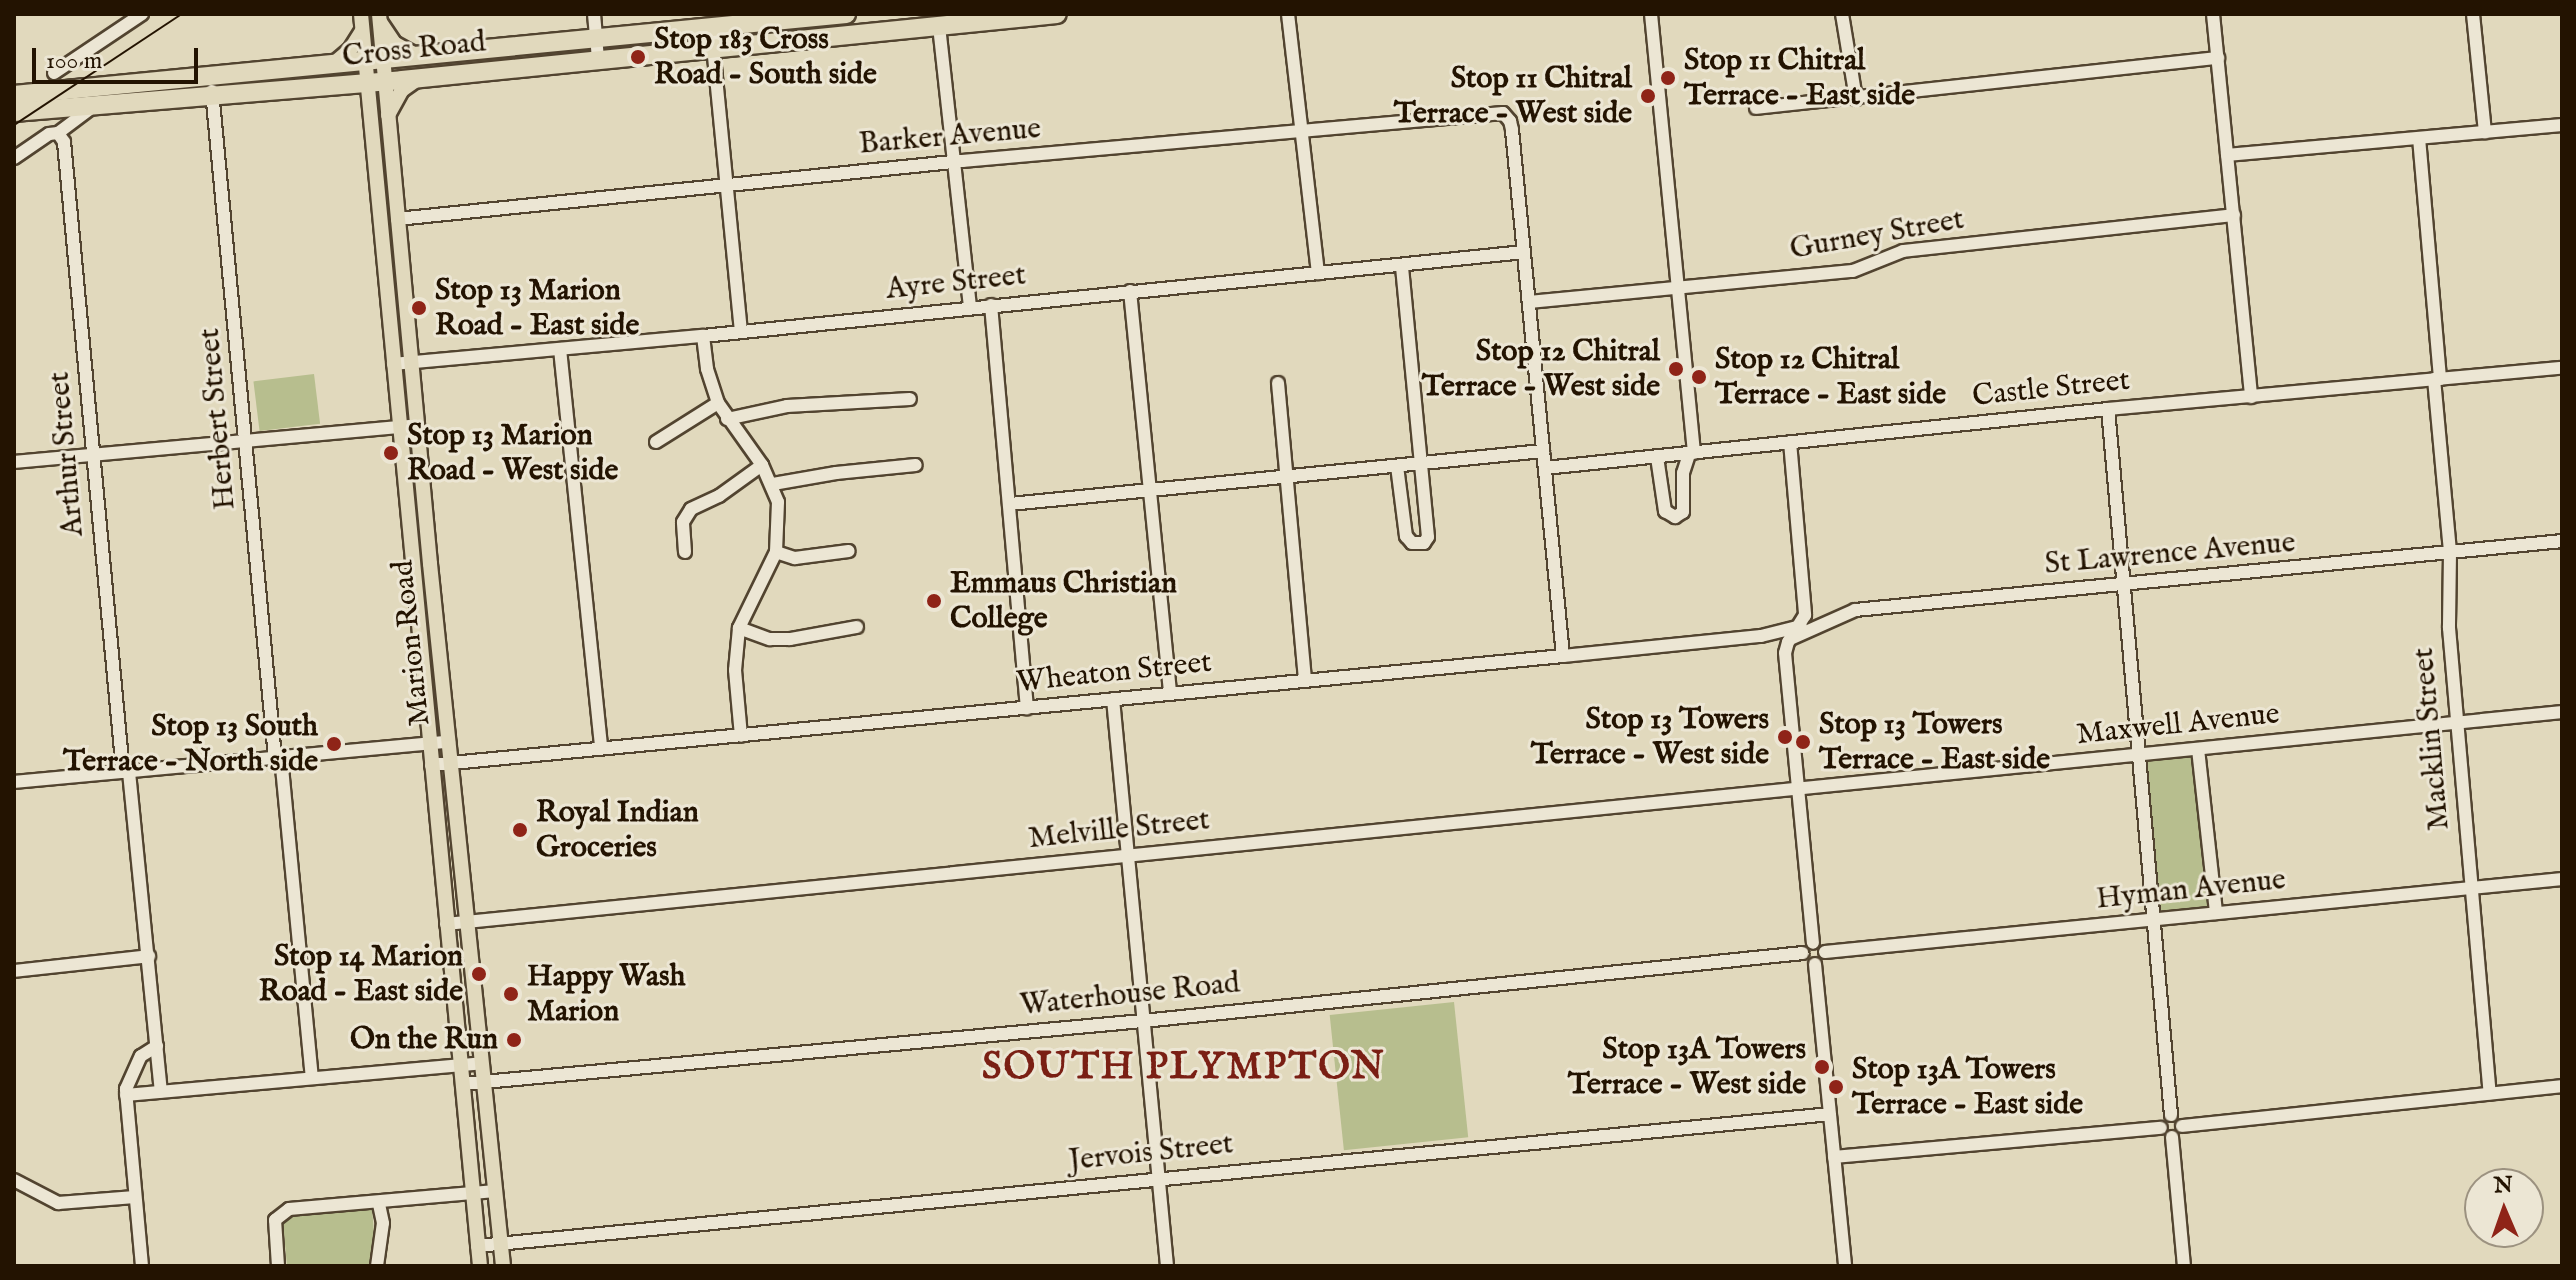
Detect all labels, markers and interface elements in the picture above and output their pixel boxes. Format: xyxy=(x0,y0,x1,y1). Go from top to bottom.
place label: Stop 183 Cross Road - South side xyxy=(654,22,877,92)
street label: Cross Road xyxy=(341,25,487,75)
scale bar xyxy=(36,32,202,82)
place label: Stop 11 Chitral Terrace - East side xyxy=(1684,43,1915,114)
text: 100 m xyxy=(46,46,102,77)
marker: Stop 183 Cross Road - South side xyxy=(629,48,647,66)
place label: Stop 11 Chitral Terrace - West side xyxy=(1394,61,1632,132)
marker: Stop 11 Chitral Terrace - East side xyxy=(1659,69,1677,87)
marker: Stop 11 Chitral Terrace - West side xyxy=(1639,87,1657,105)
street label: Barker Avenue xyxy=(857,111,1043,163)
street label: Gurney Street xyxy=(1787,202,1967,268)
street label: Ayre Street xyxy=(884,258,1028,308)
place label: Stop 13 Marion Road - East side xyxy=(435,273,639,344)
marker: Stop 13 Marion Road - East side xyxy=(410,299,428,317)
street label: Herbert Street xyxy=(192,327,244,511)
place label: Stop 12 Chitral Terrace - West side xyxy=(1422,334,1660,404)
place label: Stop 12 Chitral Terrace - East side xyxy=(1715,342,1946,412)
marker: Stop 12 Chitral Terrace - West side xyxy=(1667,360,1685,378)
street label: Castle Street xyxy=(1970,363,2132,415)
marker: Stop 12 Chitral Terrace - East side xyxy=(1690,368,1708,386)
street label: Arthur Street xyxy=(42,370,92,538)
place label: Stop 13 Marion Road - West side xyxy=(407,418,618,488)
marker: Stop 13 Marion Road - West side xyxy=(382,444,400,462)
street label: St Lawrence Avenue xyxy=(2043,525,2297,583)
street label: Marion Road xyxy=(385,558,439,728)
place label: Emmaus Christian College xyxy=(950,566,1177,636)
marker: Emmaus Christian College xyxy=(925,592,943,610)
street label: Wheaton Street xyxy=(1015,645,1213,701)
street label: Macklin Street xyxy=(2406,646,2458,832)
street label: Maxwell Avenue xyxy=(2075,696,2281,754)
place label: Stop 13 Towers Terrace - West side xyxy=(1531,702,1769,772)
place label: Stop 13 Towers Terrace - East side xyxy=(1819,707,2050,778)
place label: Stop 13 South Terrace - North side xyxy=(63,709,318,780)
marker: Stop 13 Towers Terrace - West side xyxy=(1776,728,1794,746)
marker: Stop 13 Towers Terrace - East side xyxy=(1794,733,1812,751)
marker: Stop 13 South Terrace - North side xyxy=(325,735,343,753)
place label: Royal Indian Groceries xyxy=(536,795,699,866)
street label: Melville Street xyxy=(1027,803,1211,857)
marker: Royal Indian Groceries xyxy=(511,821,529,839)
street label: Hyman Avenue xyxy=(2094,862,2288,918)
place label: Stop 14 Marion Road - East side xyxy=(259,939,463,1010)
place label: Happy Wash Marion xyxy=(527,959,685,1030)
marker: Stop 14 Marion Road - East side xyxy=(470,965,488,983)
street label: Waterhouse Road xyxy=(1018,966,1242,1024)
marker: Happy Wash Marion xyxy=(502,985,520,1003)
place label: On the Run xyxy=(350,1022,498,1058)
marker: On the Run xyxy=(505,1031,523,1049)
place label: Stop 13A Towers Terrace - West side xyxy=(1568,1032,1806,1102)
district label: SOUTH PLYMPTON xyxy=(982,1046,1386,1092)
place label: Stop 13A Towers Terrace - East side xyxy=(1852,1052,2083,1122)
marker: Stop 13A Towers Terrace - West side xyxy=(1813,1058,1831,1076)
marker: Stop 13A Towers Terrace - East side xyxy=(1827,1078,1845,1096)
street label: Jervois Street xyxy=(1067,1126,1235,1180)
north arrow xyxy=(2464,1168,2544,1248)
text: N xyxy=(2493,1172,2513,1200)

